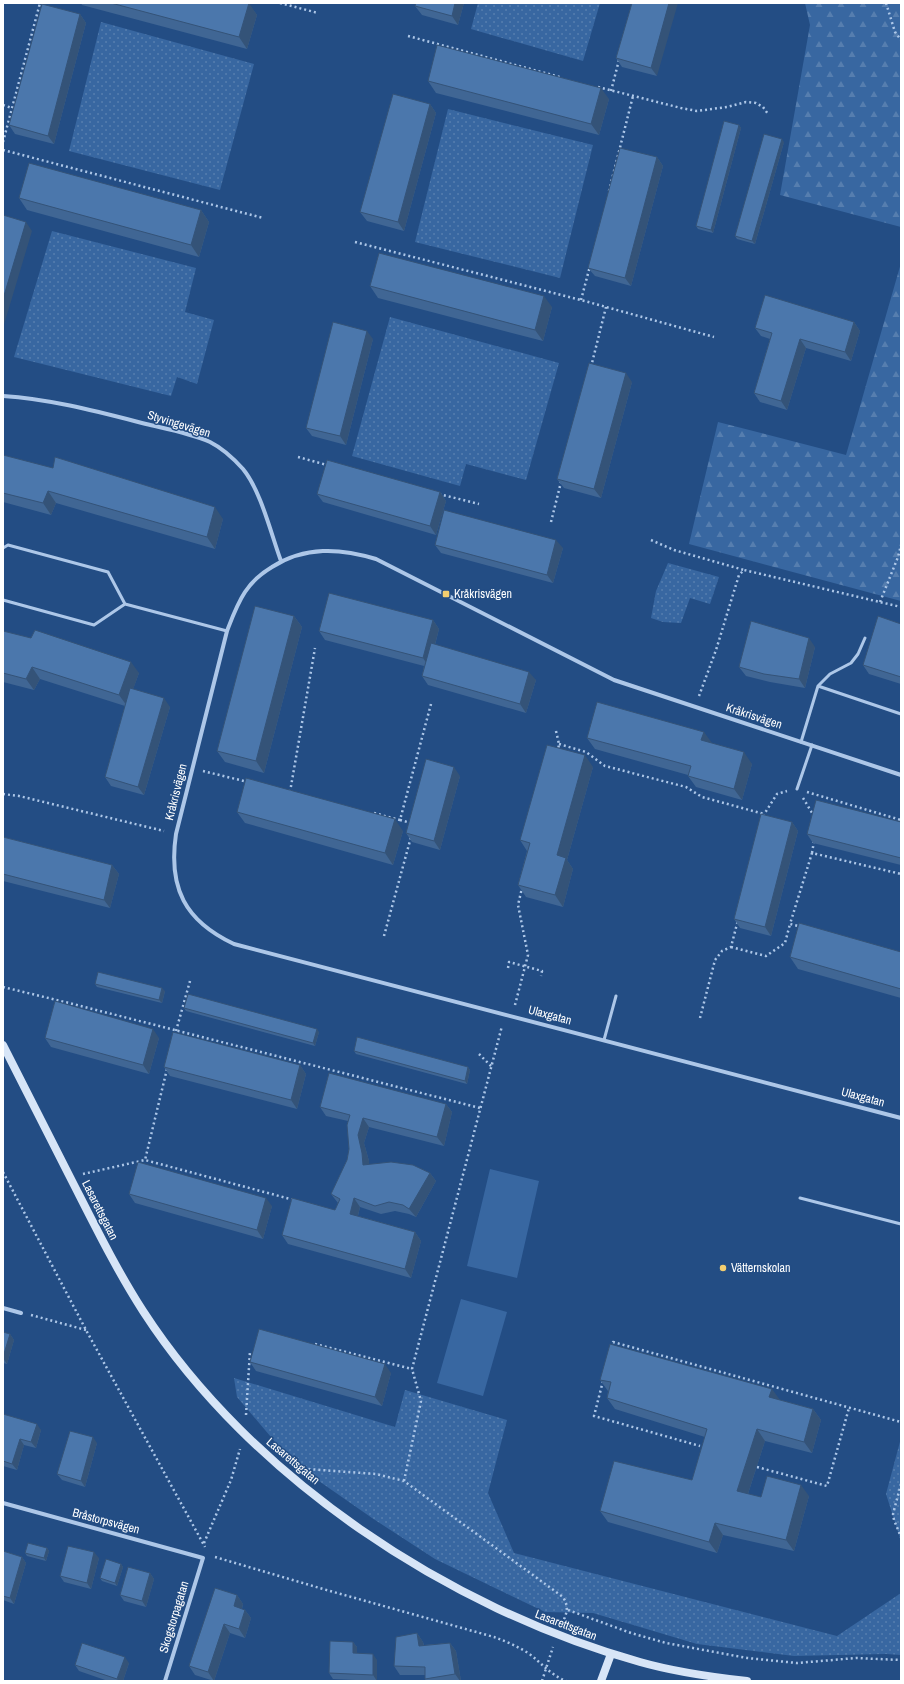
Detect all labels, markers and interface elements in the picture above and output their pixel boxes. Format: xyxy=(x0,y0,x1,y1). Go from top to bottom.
street label: Styvingevägen xyxy=(146,407,212,441)
place label: Kråkrisvägen xyxy=(454,586,512,602)
marker: Kråkrisvägen xyxy=(441,589,451,599)
street label: Kråkrisvägen xyxy=(724,699,784,733)
street label: Kråkrisvägen xyxy=(161,762,191,822)
street label: Ulaxgatan xyxy=(527,1002,573,1028)
street label: Ulaxgatan xyxy=(840,1084,886,1110)
street label: Lasarettsgatan xyxy=(78,1177,122,1243)
place label: Vätternskolan xyxy=(731,1260,790,1276)
marker: Vätternskolan xyxy=(718,1263,728,1273)
street label: Lasarettsgatan xyxy=(263,1434,323,1488)
street label: Bråstorpsvägen xyxy=(71,1504,141,1538)
street label: Skogstorpagatan xyxy=(155,1579,193,1655)
street label: Lasarettsgatan xyxy=(533,1606,599,1644)

